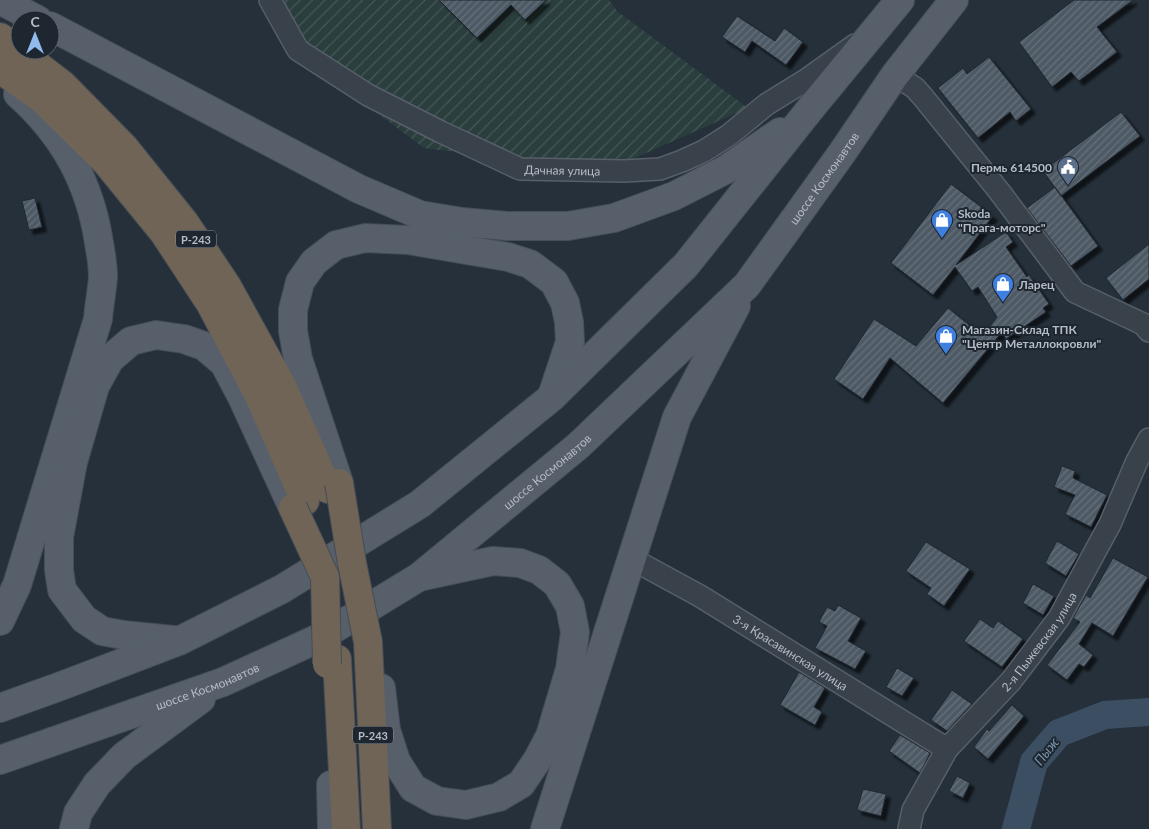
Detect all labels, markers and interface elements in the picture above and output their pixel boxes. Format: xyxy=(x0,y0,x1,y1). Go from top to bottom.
north arrow xyxy=(10,10,60,60)
text: С xyxy=(30,13,40,30)
street label: шоссе Космонавтов xyxy=(786,129,862,227)
public building icon: Пермь 614500 xyxy=(1056,155,1080,186)
place label: Пермь 614500 xyxy=(971,160,1052,175)
street label: Дачная улица xyxy=(524,162,601,178)
place label: Skoda "Прага-моторс" xyxy=(958,206,1046,235)
shop icon: Skoda "Прага-моторс" xyxy=(930,208,954,239)
road number: Р-243 xyxy=(176,230,216,248)
shop icon: Ларец xyxy=(991,272,1015,303)
place label: Ларец xyxy=(1018,277,1055,292)
place label: Магазин-Склад ТПК "Центр Металлокровли" xyxy=(962,322,1102,351)
shop icon: Магазин-Склад ТПК "Центр Металлокровли" xyxy=(934,324,958,355)
street label: шоссе Космонавтов xyxy=(500,430,594,512)
street label: 2-я Пыжевская улица xyxy=(998,589,1079,694)
street label: 3-я Красавинская улица xyxy=(730,611,851,693)
street label: шоссе Космонавтов xyxy=(153,659,261,713)
road number: Р-243 xyxy=(353,726,393,744)
water label: Пыж xyxy=(1030,733,1063,768)

